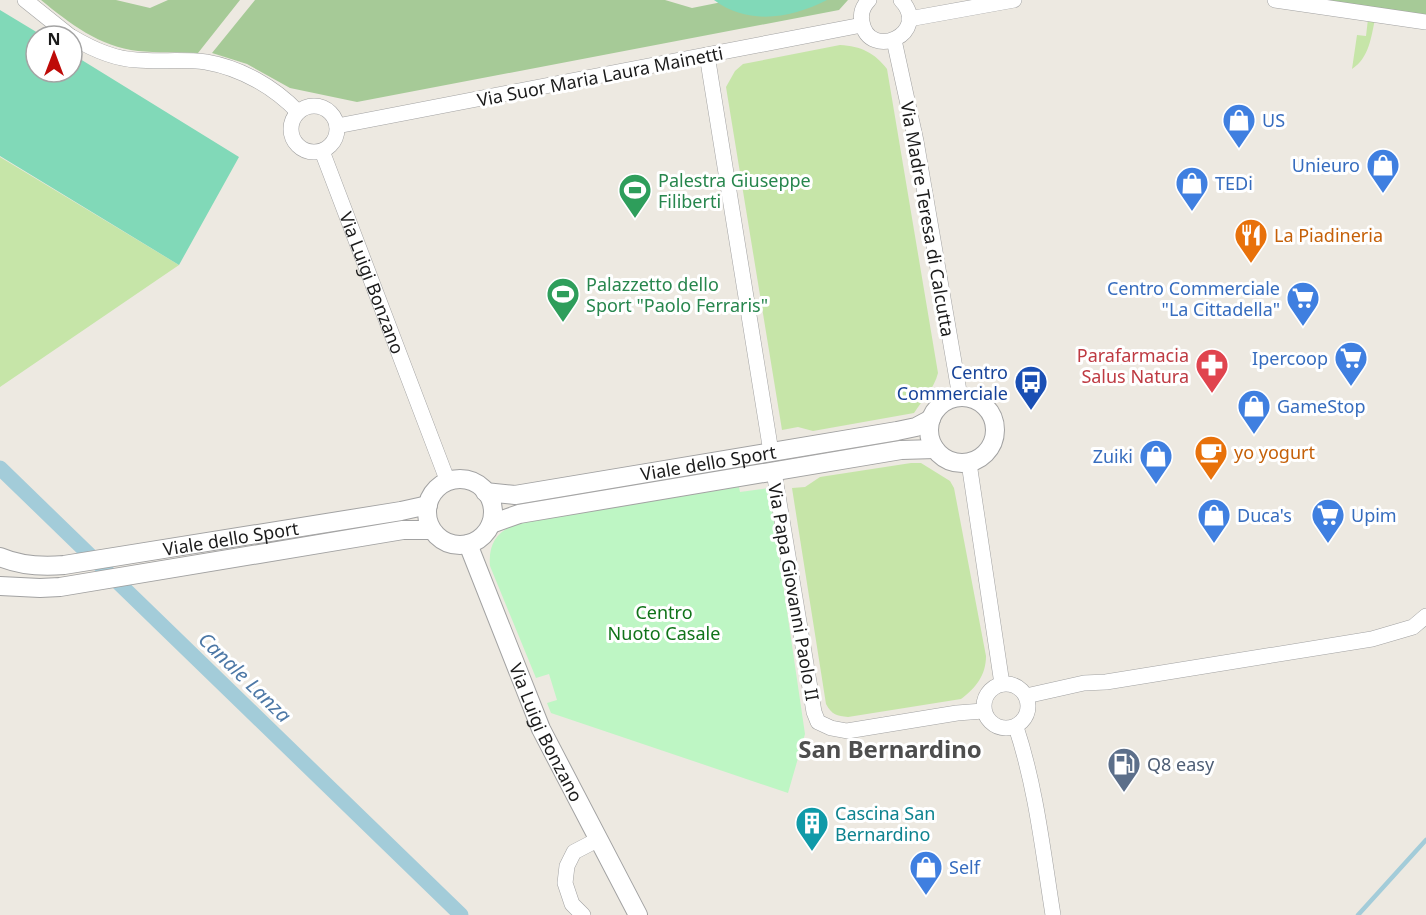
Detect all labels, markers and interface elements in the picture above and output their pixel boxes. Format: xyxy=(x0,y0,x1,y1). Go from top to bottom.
north arrow xyxy=(24,24,84,84)
text: N xyxy=(47,28,61,50)
street label: Via Suor Maria Laura Mainetti xyxy=(475,40,725,112)
street label: Via Madre Teresa di Calcutta xyxy=(895,99,961,339)
shop icon: US xyxy=(1221,102,1257,149)
place label: US xyxy=(1262,108,1285,132)
shop icon: Unieuro xyxy=(1365,147,1401,194)
place label: Unieuro xyxy=(1292,153,1360,177)
shop icon: TEDi xyxy=(1174,165,1210,212)
place label: Palestra Giuseppe Filiberti xyxy=(658,168,811,213)
place label: TEDi xyxy=(1215,171,1253,195)
sports icon: Palestra Giuseppe Filiberti xyxy=(617,172,653,219)
street label: Via Luigi Bonzano xyxy=(334,208,410,357)
restaurant icon: La Piadineria xyxy=(1233,217,1269,264)
place label: La Piadineria xyxy=(1274,223,1383,247)
place label: Palazzetto dello Sport "Paolo Ferraris" xyxy=(586,272,768,317)
sports icon: Palazzetto dello Sport "Paolo Ferraris" xyxy=(545,276,581,323)
place label: Centro Commerciale "La Cittadella" xyxy=(1107,276,1280,321)
supermarket icon: Centro Commerciale "La Cittadella" xyxy=(1285,280,1321,327)
supermarket icon: Ipercoop xyxy=(1333,340,1369,387)
place label: Parafarmacia Salus Natura xyxy=(1077,343,1189,388)
place label: Ipercoop xyxy=(1252,346,1328,370)
pharmacy icon: Parafarmacia Salus Natura xyxy=(1194,347,1230,394)
place label: Centro Commerciale xyxy=(897,360,1008,405)
bus stop icon: Centro Commerciale xyxy=(1013,364,1049,411)
shop icon: GameStop xyxy=(1236,388,1272,435)
place label: GameStop xyxy=(1277,394,1366,418)
cafe icon: yo yogurt xyxy=(1193,434,1229,481)
shop icon: Zuiki xyxy=(1138,438,1174,485)
street label: Viale dello Sport xyxy=(639,439,778,486)
place label: yo yogurt xyxy=(1234,440,1315,464)
place label: Zuiki xyxy=(1093,444,1133,468)
street label: Via Papa Giovanni Paolo II xyxy=(763,481,825,703)
shop icon: Duca's xyxy=(1196,497,1232,544)
supermarket icon: Upim xyxy=(1310,497,1346,544)
place label: Duca's xyxy=(1237,503,1292,527)
place label: Upim xyxy=(1351,503,1397,527)
street label: Viale dello Sport xyxy=(161,516,301,561)
park label: Centro Nuoto Casale xyxy=(608,600,720,645)
water label: Canale Lanza xyxy=(193,626,297,728)
street label: Via Luigi Bonzano xyxy=(504,659,589,806)
district label: San Bernardino xyxy=(798,732,982,765)
fuel station icon: Q8 easy xyxy=(1106,746,1142,793)
place label: Q8 easy xyxy=(1147,752,1215,776)
place label: Cascina San Bernardino xyxy=(835,801,935,846)
building icon: Cascina San Bernardino xyxy=(794,805,830,852)
shop icon: Self xyxy=(908,849,944,896)
place label: Self xyxy=(949,855,981,879)

